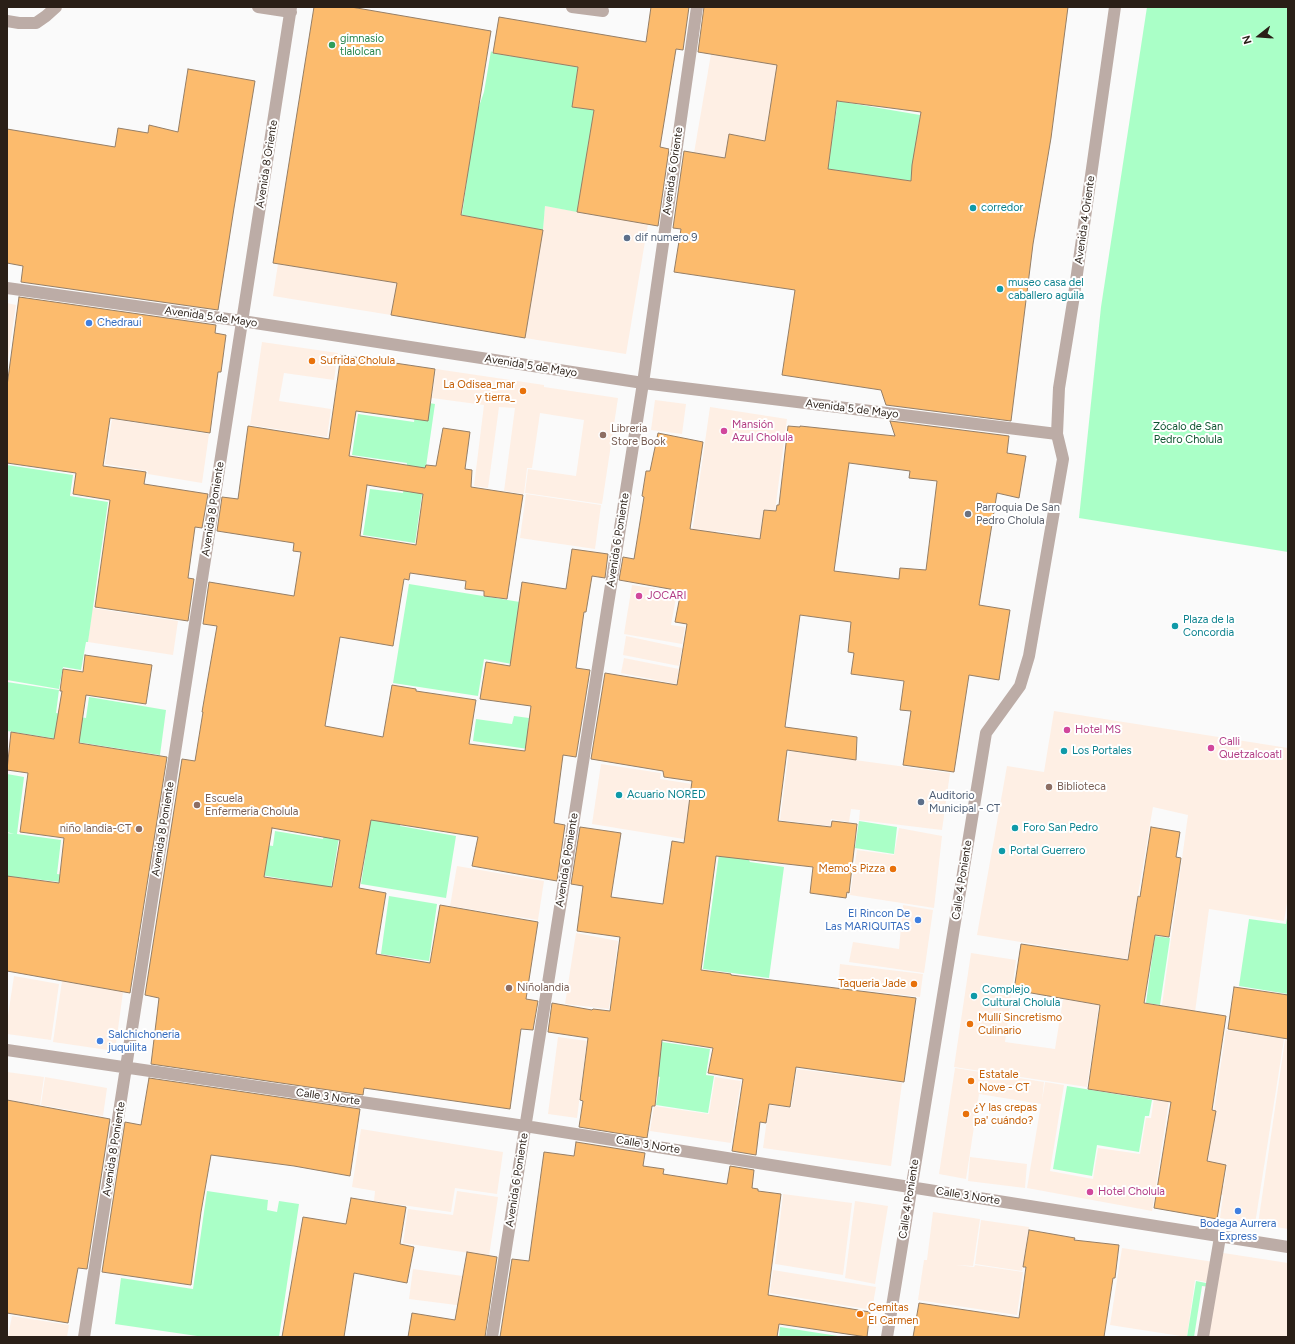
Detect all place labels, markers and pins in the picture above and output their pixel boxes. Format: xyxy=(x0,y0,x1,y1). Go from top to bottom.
place label: gimnasio tlalolcan xyxy=(340,32,384,58)
marker: gimnasio tlalolcan xyxy=(327,40,337,50)
place label: corredor xyxy=(981,201,1023,215)
marker: corredor xyxy=(968,203,978,213)
place label: dif numero 9 xyxy=(635,231,697,245)
marker: dif numero 9 xyxy=(622,233,632,243)
place label: museo casa del caballero aguila xyxy=(1008,276,1084,302)
marker: museo casa del caballero aguila xyxy=(995,284,1005,294)
place label: Chedraui xyxy=(97,316,142,330)
marker: Chedraui xyxy=(84,318,94,328)
place label: Sufrida Cholula xyxy=(320,354,395,368)
marker: Sufrida Cholula xyxy=(307,356,317,366)
place label: La Odisea_mar y tierra_ xyxy=(443,378,515,404)
marker: La Odisea_mar y tierra_ xyxy=(518,386,528,396)
place label: Mansión Azul Cholula xyxy=(732,418,793,444)
place label: Libreria Store Book xyxy=(611,422,666,448)
marker: Mansión Azul Cholula xyxy=(719,426,729,436)
marker: Libreria Store Book xyxy=(598,430,608,440)
place label: Parroquia De San Pedro Cholula xyxy=(976,501,1060,527)
marker: Parroquia De San Pedro Cholula xyxy=(963,509,973,519)
place label: JOCARI xyxy=(647,589,686,603)
marker: JOCARI xyxy=(634,591,644,601)
place label: Plaza de la Concordia xyxy=(1183,613,1234,639)
marker: Plaza de la Concordia xyxy=(1170,621,1180,631)
place label: Hotel MS xyxy=(1075,723,1121,737)
marker: Hotel MS xyxy=(1062,725,1072,735)
place label: Calli Quetzalcoatl xyxy=(1219,735,1282,761)
marker: Calli Quetzalcoatl xyxy=(1206,743,1216,753)
place label: Los Portales xyxy=(1072,744,1132,758)
marker: Los Portales xyxy=(1059,746,1069,756)
place label: Biblioteca xyxy=(1057,780,1106,794)
marker: Biblioteca xyxy=(1044,782,1054,792)
place label: Acuario NORED xyxy=(627,788,705,802)
place label: Auditorio Municipal - CT xyxy=(929,789,1000,815)
marker: Acuario NORED xyxy=(614,790,624,800)
place label: Escuela Enfermeria Cholula xyxy=(205,792,298,818)
marker: Auditorio Municipal - CT xyxy=(916,797,926,807)
marker: Escuela Enfermeria Cholula xyxy=(192,800,202,810)
place label: Foro San Pedro xyxy=(1023,821,1098,835)
place label: niño landia-CT xyxy=(60,822,131,836)
marker: Foro San Pedro xyxy=(1010,823,1020,833)
marker: niño landia-CT xyxy=(134,824,144,834)
place label: Portal Guerrero xyxy=(1010,844,1085,858)
marker: Portal Guerrero xyxy=(997,846,1007,856)
place label: Memo's Pizza xyxy=(819,862,885,876)
marker: Memo's Pizza xyxy=(888,864,898,874)
place label: El Rincon De Las MARIQUITAS xyxy=(825,907,910,933)
marker: El Rincon De Las MARIQUITAS xyxy=(913,915,923,925)
place label: Taqueria Jade xyxy=(838,977,906,991)
marker: Taqueria Jade xyxy=(909,979,919,989)
place label: Niñolandia xyxy=(517,981,569,995)
marker: Niñolandia xyxy=(504,983,514,993)
place label: Complejo Cultural Cholula xyxy=(982,983,1060,1009)
marker: Complejo Cultural Cholula xyxy=(969,991,979,1001)
place label: Mullí Sincretismo Culinario xyxy=(978,1011,1062,1037)
marker: Mullí Sincretismo Culinario xyxy=(965,1019,975,1029)
place label: Salchichoneria juquilita xyxy=(108,1028,180,1054)
marker: Salchichoneria juquilita xyxy=(95,1036,105,1046)
place label: Estatale Nove - CT xyxy=(979,1068,1029,1094)
marker: Estatale Nove - CT xyxy=(966,1076,976,1086)
place label: ¿Y las crepas pa' cuándo? xyxy=(974,1101,1037,1127)
marker: ¿Y las crepas pa' cuándo? xyxy=(961,1109,971,1119)
place label: Hotel Cholula xyxy=(1098,1185,1165,1199)
marker: Hotel Cholula xyxy=(1085,1187,1095,1197)
marker: Bodega Aurrera Express xyxy=(1233,1206,1243,1216)
place label: Bodega Aurrera Express xyxy=(1200,1217,1276,1243)
place label: Cemitas El Carmen xyxy=(868,1301,918,1327)
marker: Cemitas El Carmen xyxy=(855,1309,865,1319)

